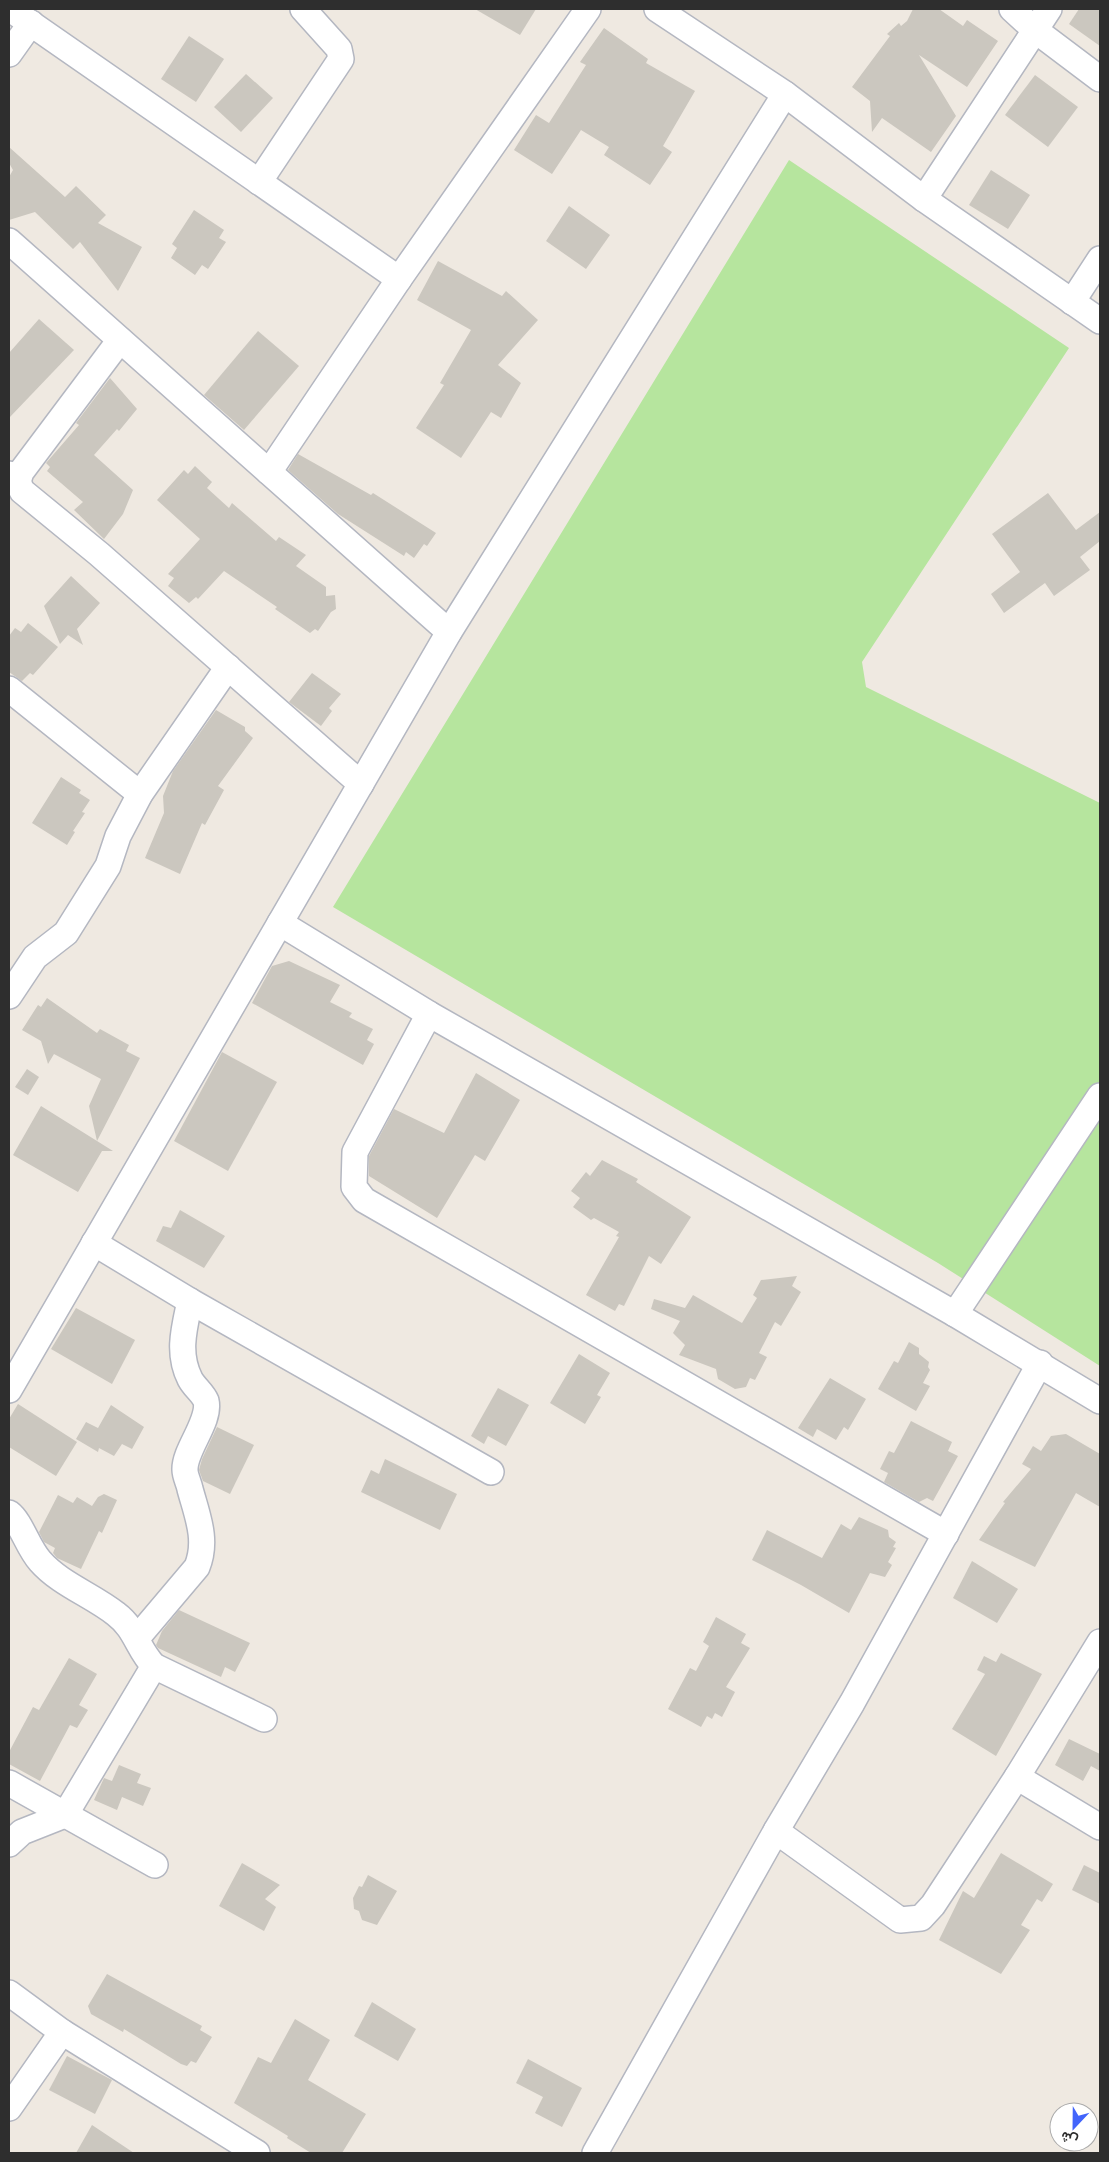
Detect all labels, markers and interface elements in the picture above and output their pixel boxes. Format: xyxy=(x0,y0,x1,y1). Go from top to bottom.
north arrow xyxy=(1049,2102,1099,2152)
text: ش xyxy=(1058,2127,1080,2151)

